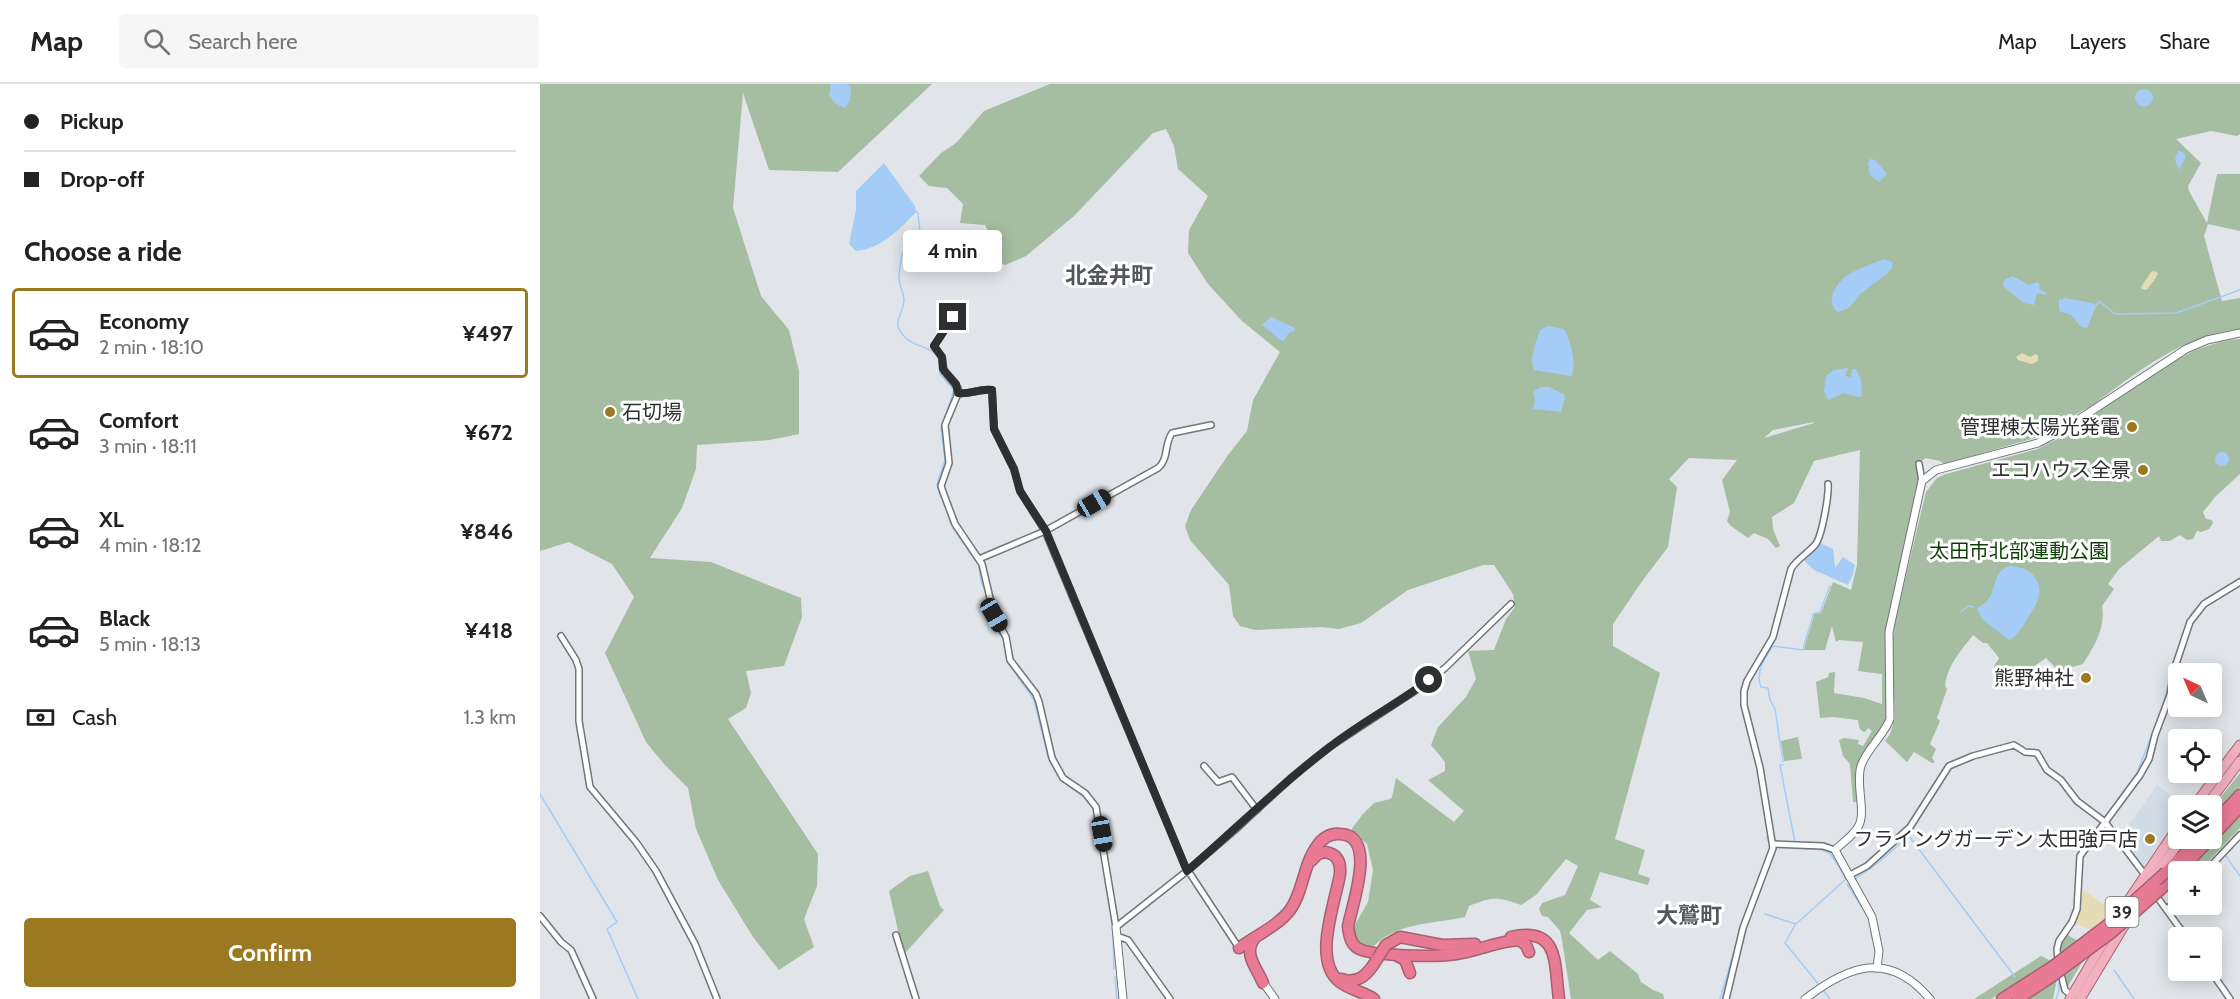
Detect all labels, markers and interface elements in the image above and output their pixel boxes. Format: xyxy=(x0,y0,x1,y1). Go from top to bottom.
search box xyxy=(119,14,539,68)
text: Map xyxy=(30,24,83,58)
icon: search xyxy=(140,25,173,58)
text: Search here xyxy=(188,28,297,55)
text: Map xyxy=(1998,29,2037,54)
text: Layers xyxy=(2070,29,2126,54)
text: Share xyxy=(2159,29,2210,54)
text: Pickup xyxy=(60,108,124,135)
text: Drop-off xyxy=(60,166,144,193)
callout: 4 min xyxy=(904,230,1002,272)
text: Choose a ride xyxy=(24,235,182,268)
text: 4 min xyxy=(927,239,978,263)
district label: 北金井町 xyxy=(1065,262,1153,289)
route end xyxy=(939,303,966,330)
icon: car xyxy=(27,306,81,360)
text: Economy xyxy=(99,308,189,335)
text: ¥497 xyxy=(462,320,513,347)
text: 2 min · 18:10 xyxy=(99,335,204,359)
place label: 石切場 xyxy=(622,400,682,424)
icon: car xyxy=(27,405,81,459)
marker: 石切場 xyxy=(603,405,617,419)
text: Comfort xyxy=(99,407,178,434)
place label: 管理棟太陽光発電 xyxy=(1960,415,2120,439)
text: ¥672 xyxy=(464,419,513,446)
marker: 管理棟太陽光発電 xyxy=(2125,420,2139,434)
text: 3 min · 18:11 xyxy=(99,434,197,458)
place label: エコハウス全景 xyxy=(1991,458,2131,482)
marker: エコハウス全景 xyxy=(2136,463,2150,477)
car xyxy=(1074,486,1114,520)
icon: car xyxy=(27,504,81,558)
text: XL xyxy=(99,506,124,533)
text: ¥846 xyxy=(460,518,513,545)
text: 4 min · 18:12 xyxy=(99,533,202,557)
park label: 太田市北部運動公園 xyxy=(1929,539,2109,563)
car xyxy=(977,595,1011,635)
icon: car xyxy=(27,603,81,657)
text: Black xyxy=(99,605,150,632)
text: ¥418 xyxy=(465,617,513,644)
text: 5 min · 18:13 xyxy=(99,632,201,656)
north arrow xyxy=(2168,663,2222,717)
map controls xyxy=(2168,663,2222,981)
route start xyxy=(1415,666,1442,693)
place label: 熊野神社 xyxy=(1994,666,2074,690)
marker: 熊野神社 xyxy=(2079,671,2093,685)
icon: cash xyxy=(24,701,57,734)
text: Cash xyxy=(72,704,117,731)
text: 1.3 km xyxy=(464,705,516,729)
button: locate xyxy=(2168,729,2222,783)
button: layers xyxy=(2168,795,2222,849)
car xyxy=(1090,815,1114,853)
place label: フライングガーデン 太田強戸店 xyxy=(1854,827,2138,851)
marker: フライングガーデン 太田強戸店 xyxy=(2143,832,2157,846)
button: + xyxy=(2168,861,2222,915)
road number: 39 xyxy=(2106,897,2138,927)
district label: 大鷲町 xyxy=(1656,902,1722,929)
button: Confirm xyxy=(24,918,516,987)
button: − xyxy=(2168,927,2222,981)

